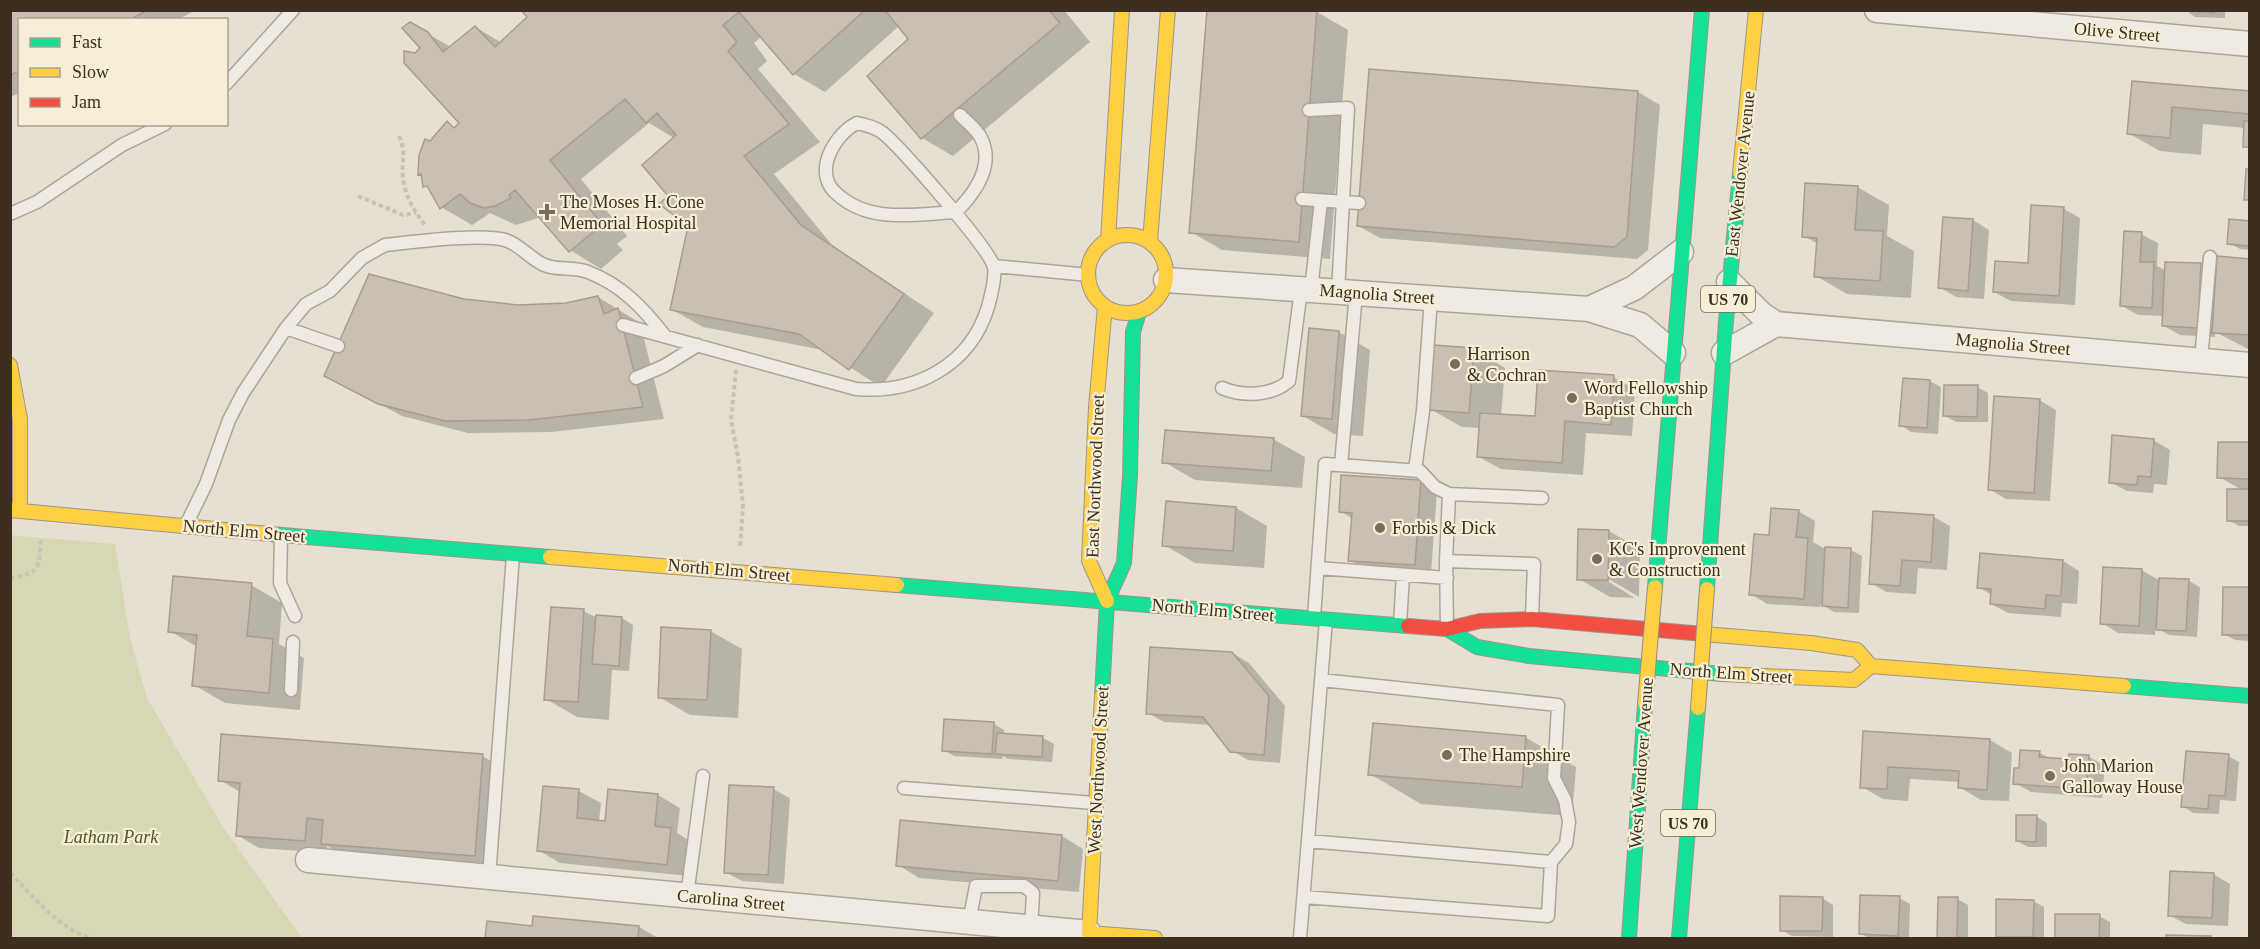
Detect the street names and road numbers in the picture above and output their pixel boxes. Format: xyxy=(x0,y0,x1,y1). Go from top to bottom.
street label: Olive Street xyxy=(2073,18,2161,46)
street label: East Wendover Avenue xyxy=(1721,90,1759,258)
street label: Magnolia Street xyxy=(1319,280,1435,308)
road number: US 70 xyxy=(1701,286,1755,312)
street label: Magnolia Street xyxy=(1955,329,2071,359)
street label: East Northwood Street xyxy=(1082,394,1108,558)
street label: North Elm Street xyxy=(182,516,306,546)
street label: North Elm Street xyxy=(667,555,791,585)
street label: North Elm Street xyxy=(1151,595,1275,625)
street label: North Elm Street xyxy=(1669,659,1793,687)
street label: West Wendover Avenue xyxy=(1625,677,1657,849)
street label: West Northwood Street xyxy=(1084,685,1112,855)
road number: US 70 xyxy=(1661,810,1715,836)
street label: Carolina Street xyxy=(676,885,786,915)

